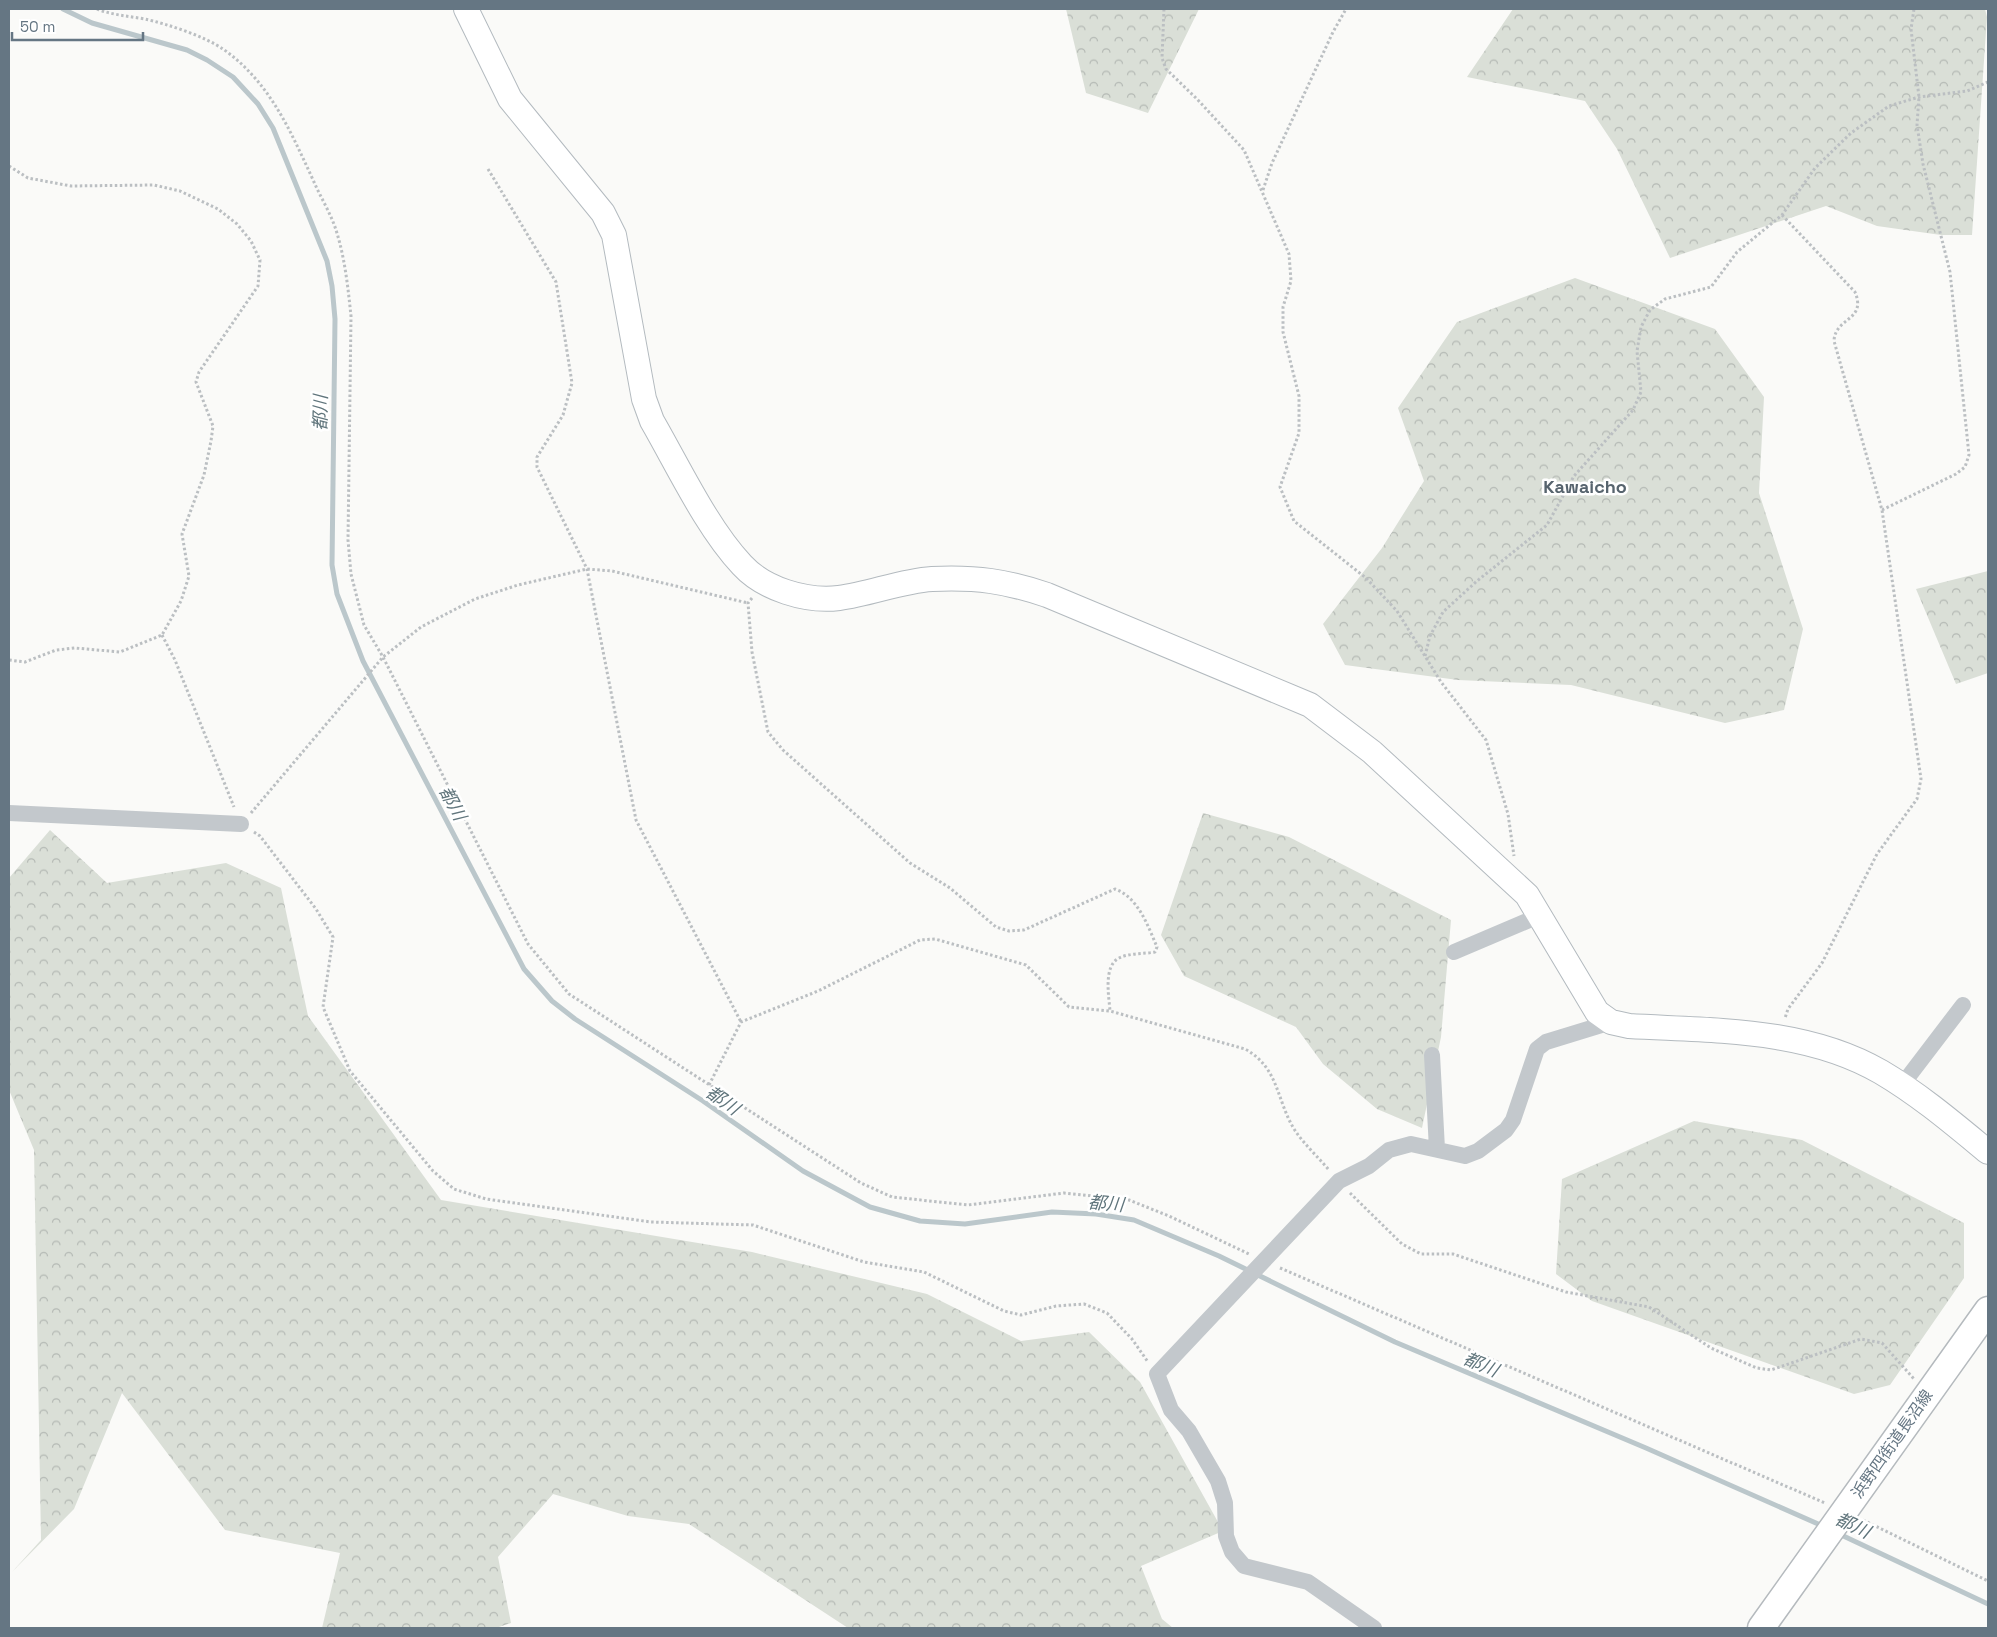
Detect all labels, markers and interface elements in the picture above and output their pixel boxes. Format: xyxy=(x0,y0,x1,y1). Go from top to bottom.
scale bar xyxy=(12,10,144,42)
text: 50 m xyxy=(20,17,55,36)
water label: 都川 xyxy=(308,393,332,431)
district label: Kawaicho xyxy=(1543,475,1627,498)
water label: 都川 xyxy=(434,782,473,826)
water label: 都川 xyxy=(702,1080,746,1121)
water label: 都川 xyxy=(1087,1190,1127,1216)
water label: 都川 xyxy=(1460,1346,1504,1382)
street label: 浜野四街道長沼線 xyxy=(1847,1386,1937,1502)
water label: 都川 xyxy=(1832,1507,1876,1544)

